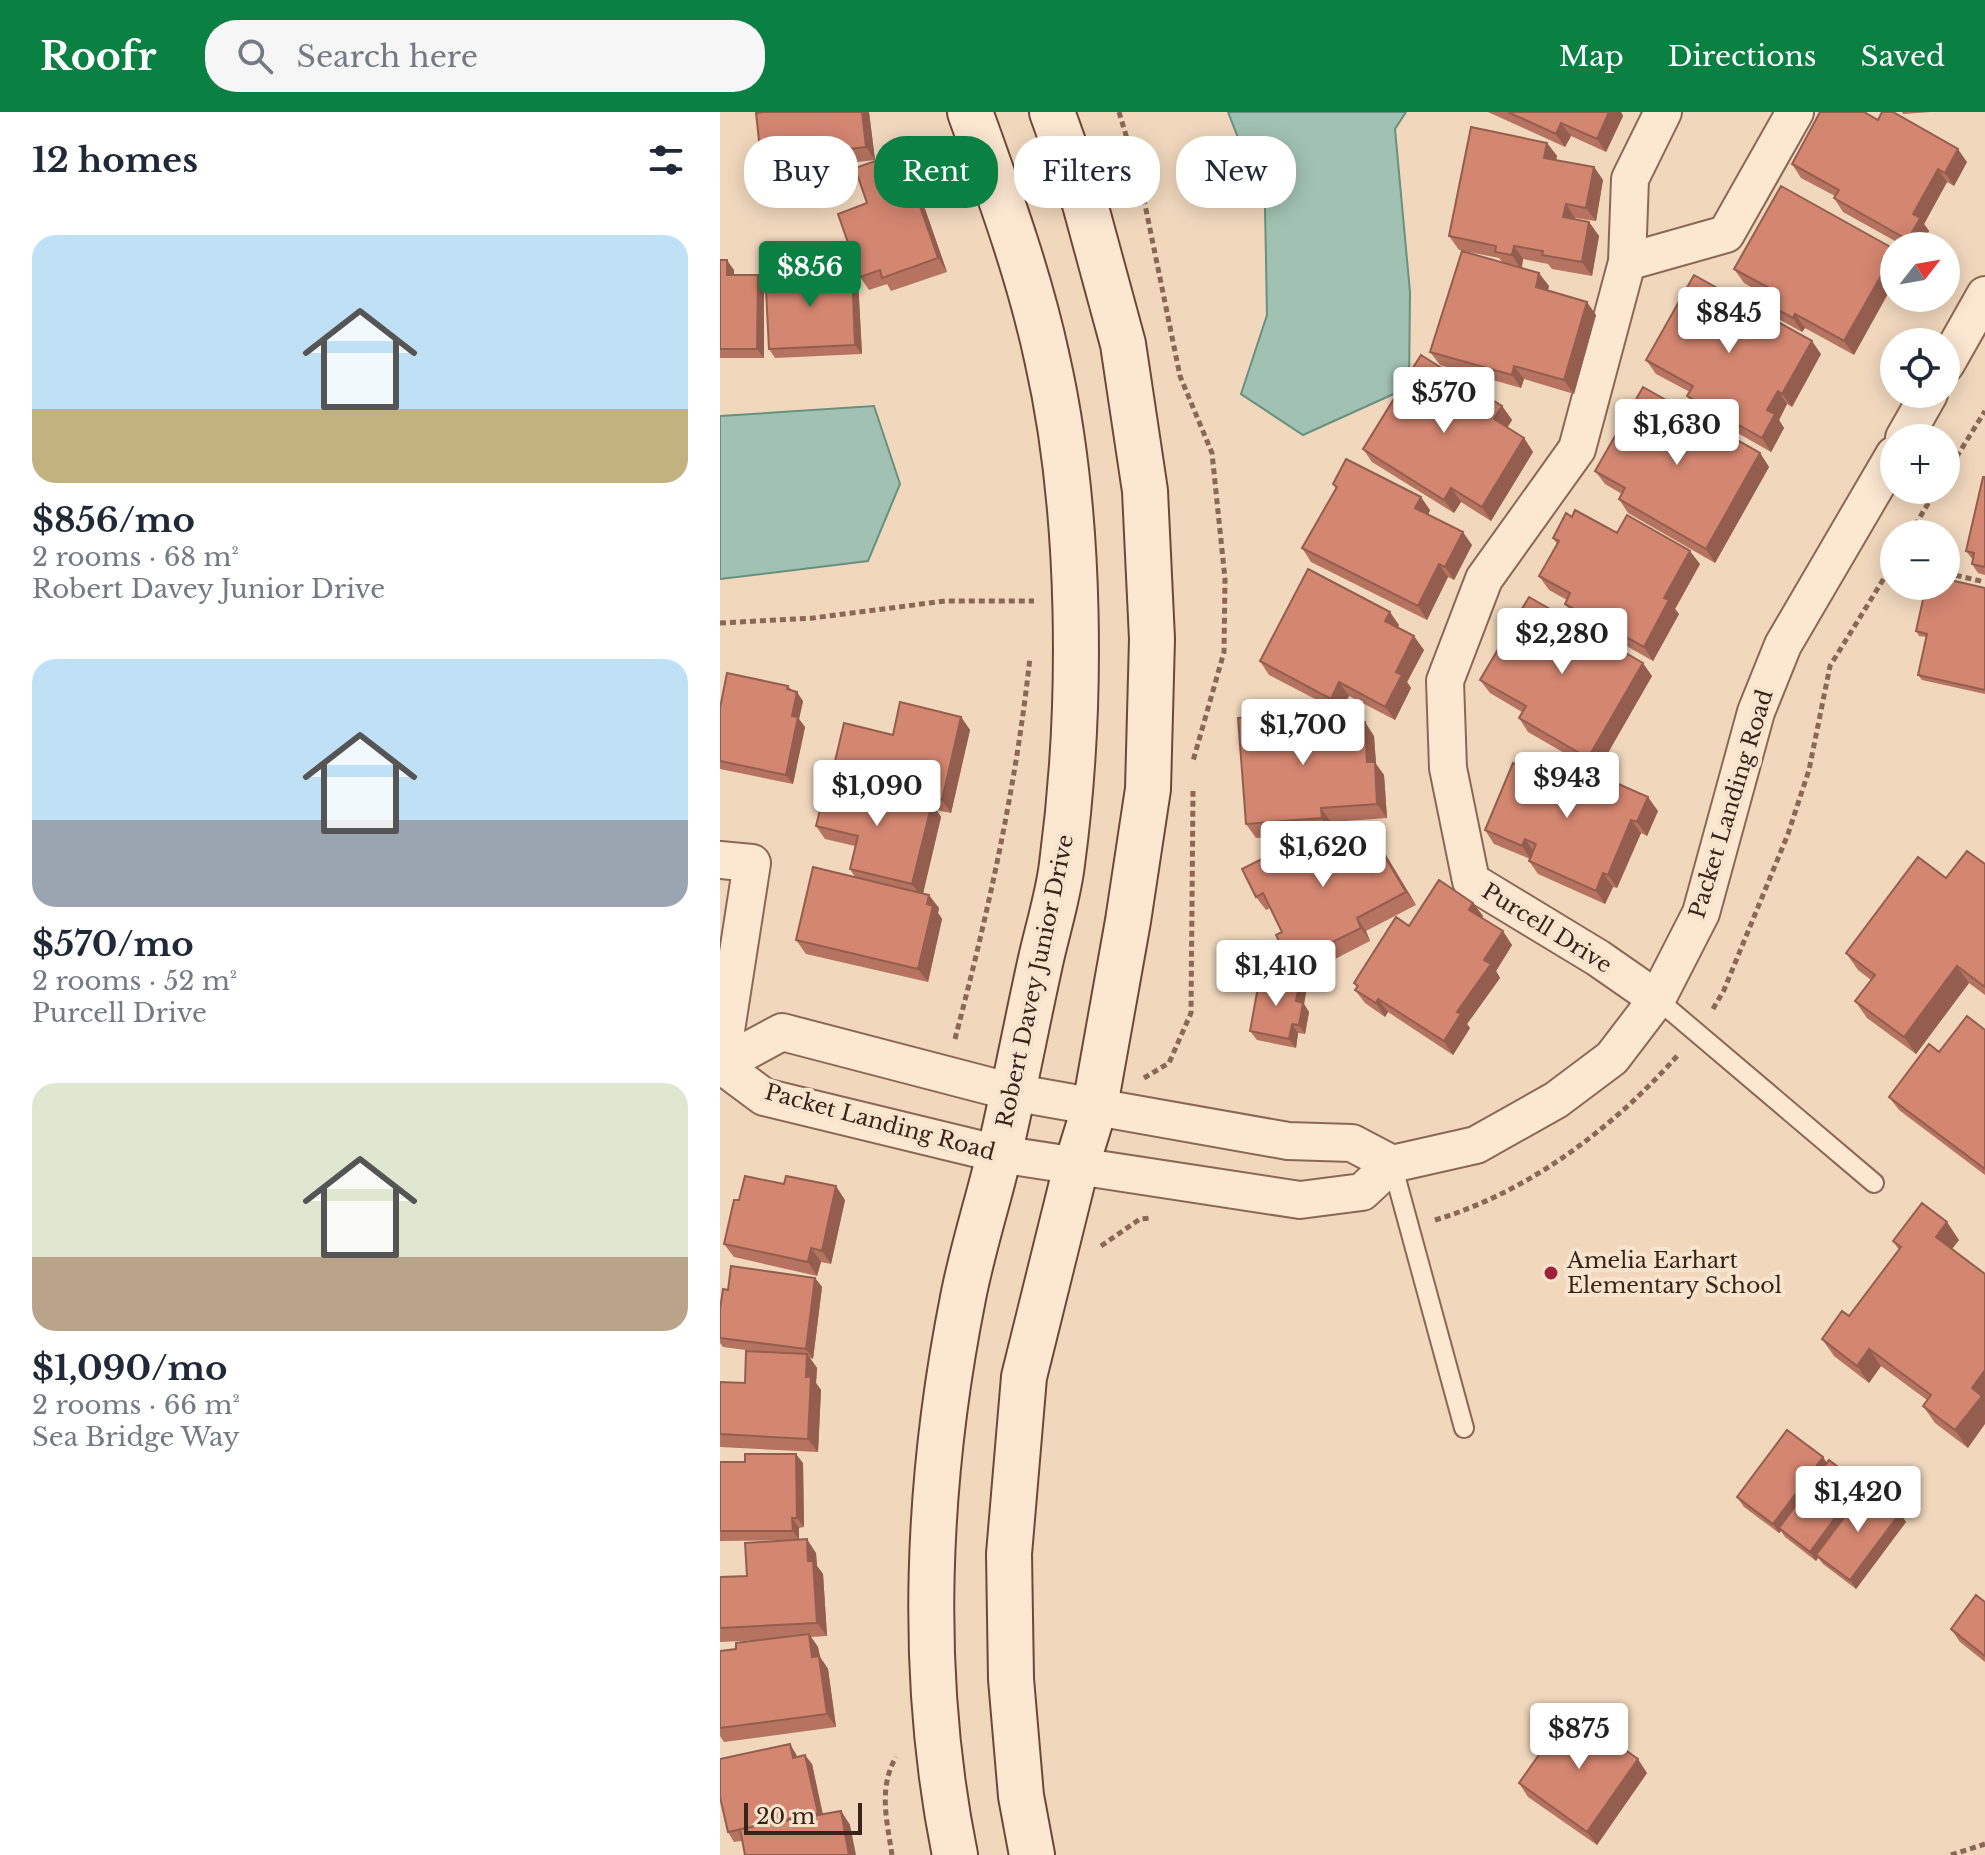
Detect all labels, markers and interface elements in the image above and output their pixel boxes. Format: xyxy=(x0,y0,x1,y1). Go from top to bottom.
search box xyxy=(205,20,765,92)
text: Roofr xyxy=(40,33,157,80)
icon: search xyxy=(233,34,277,78)
text: Search here xyxy=(297,38,478,75)
text: Map xyxy=(1559,39,1624,74)
text: Directions xyxy=(1668,39,1817,74)
text: Saved xyxy=(1861,39,1945,74)
chip: Buy xyxy=(744,136,858,208)
chip: Rent xyxy=(874,136,998,208)
chip: Filters xyxy=(1014,136,1160,208)
chip: New xyxy=(1176,136,1296,208)
icon: filters xyxy=(644,138,688,182)
text: 12 homes xyxy=(32,139,198,181)
north arrow xyxy=(1880,232,1960,312)
map controls xyxy=(1880,232,1960,600)
pin: $856 xyxy=(763,241,857,309)
text: $856 xyxy=(777,251,843,283)
icon: home xyxy=(288,287,432,431)
pin: $845 xyxy=(1682,287,1776,355)
text: $845 xyxy=(1696,297,1762,329)
button: locate xyxy=(1880,328,1960,408)
pin: $570 xyxy=(1397,367,1491,435)
text: $570 xyxy=(1411,377,1477,409)
pin: $1,630 xyxy=(1612,399,1742,467)
text: $1,630 xyxy=(1633,409,1721,441)
button: + xyxy=(1880,424,1960,504)
text: $856/mo xyxy=(32,499,195,541)
button: − xyxy=(1880,520,1960,600)
text: 2 rooms · 68 m² xyxy=(32,541,239,573)
text: Robert Davey Junior Drive xyxy=(32,573,385,605)
pin: $2,280 xyxy=(1497,608,1627,676)
text: $2,280 xyxy=(1515,618,1609,650)
street label: Packet Landing Road xyxy=(1683,686,1779,921)
pin: $1,700 xyxy=(1238,699,1368,767)
text: $1,700 xyxy=(1259,709,1347,741)
icon: home xyxy=(288,711,432,855)
pin: $943 xyxy=(1520,752,1614,820)
pin: $1,090 xyxy=(812,760,942,828)
text: $943 xyxy=(1533,762,1601,794)
text: $1,090 xyxy=(831,770,923,802)
pin: $1,620 xyxy=(1258,821,1388,889)
text: $1,620 xyxy=(1279,831,1367,863)
street label: Robert Davey Junior Drive xyxy=(991,832,1079,1130)
street label: Purcell Drive xyxy=(1477,877,1617,979)
text: $570/mo xyxy=(32,923,194,965)
pin: $1,410 xyxy=(1211,940,1341,1008)
text: $1,410 xyxy=(1234,950,1318,982)
text: 2 rooms · 52 m² xyxy=(32,965,237,997)
text: Purcell Drive xyxy=(32,997,207,1029)
street label: Packet Landing Road xyxy=(762,1078,998,1166)
icon: home xyxy=(288,1135,432,1279)
place label: Amelia Earhart Elementary School xyxy=(1566,1247,1782,1299)
marker: Amelia Earhart Elementary School xyxy=(1542,1264,1560,1282)
text: $1,090/mo xyxy=(32,1347,227,1389)
text: 2 rooms · 66 m² xyxy=(32,1389,240,1421)
text: Sea Bridge Way xyxy=(32,1421,240,1453)
pin: $1,420 xyxy=(1793,1466,1923,1534)
text: $1,420 xyxy=(1814,1476,1902,1508)
pin: $875 xyxy=(1532,1703,1626,1771)
text: $875 xyxy=(1548,1713,1610,1745)
scale bar xyxy=(744,1799,862,1835)
text: 20 m xyxy=(756,1803,815,1830)

